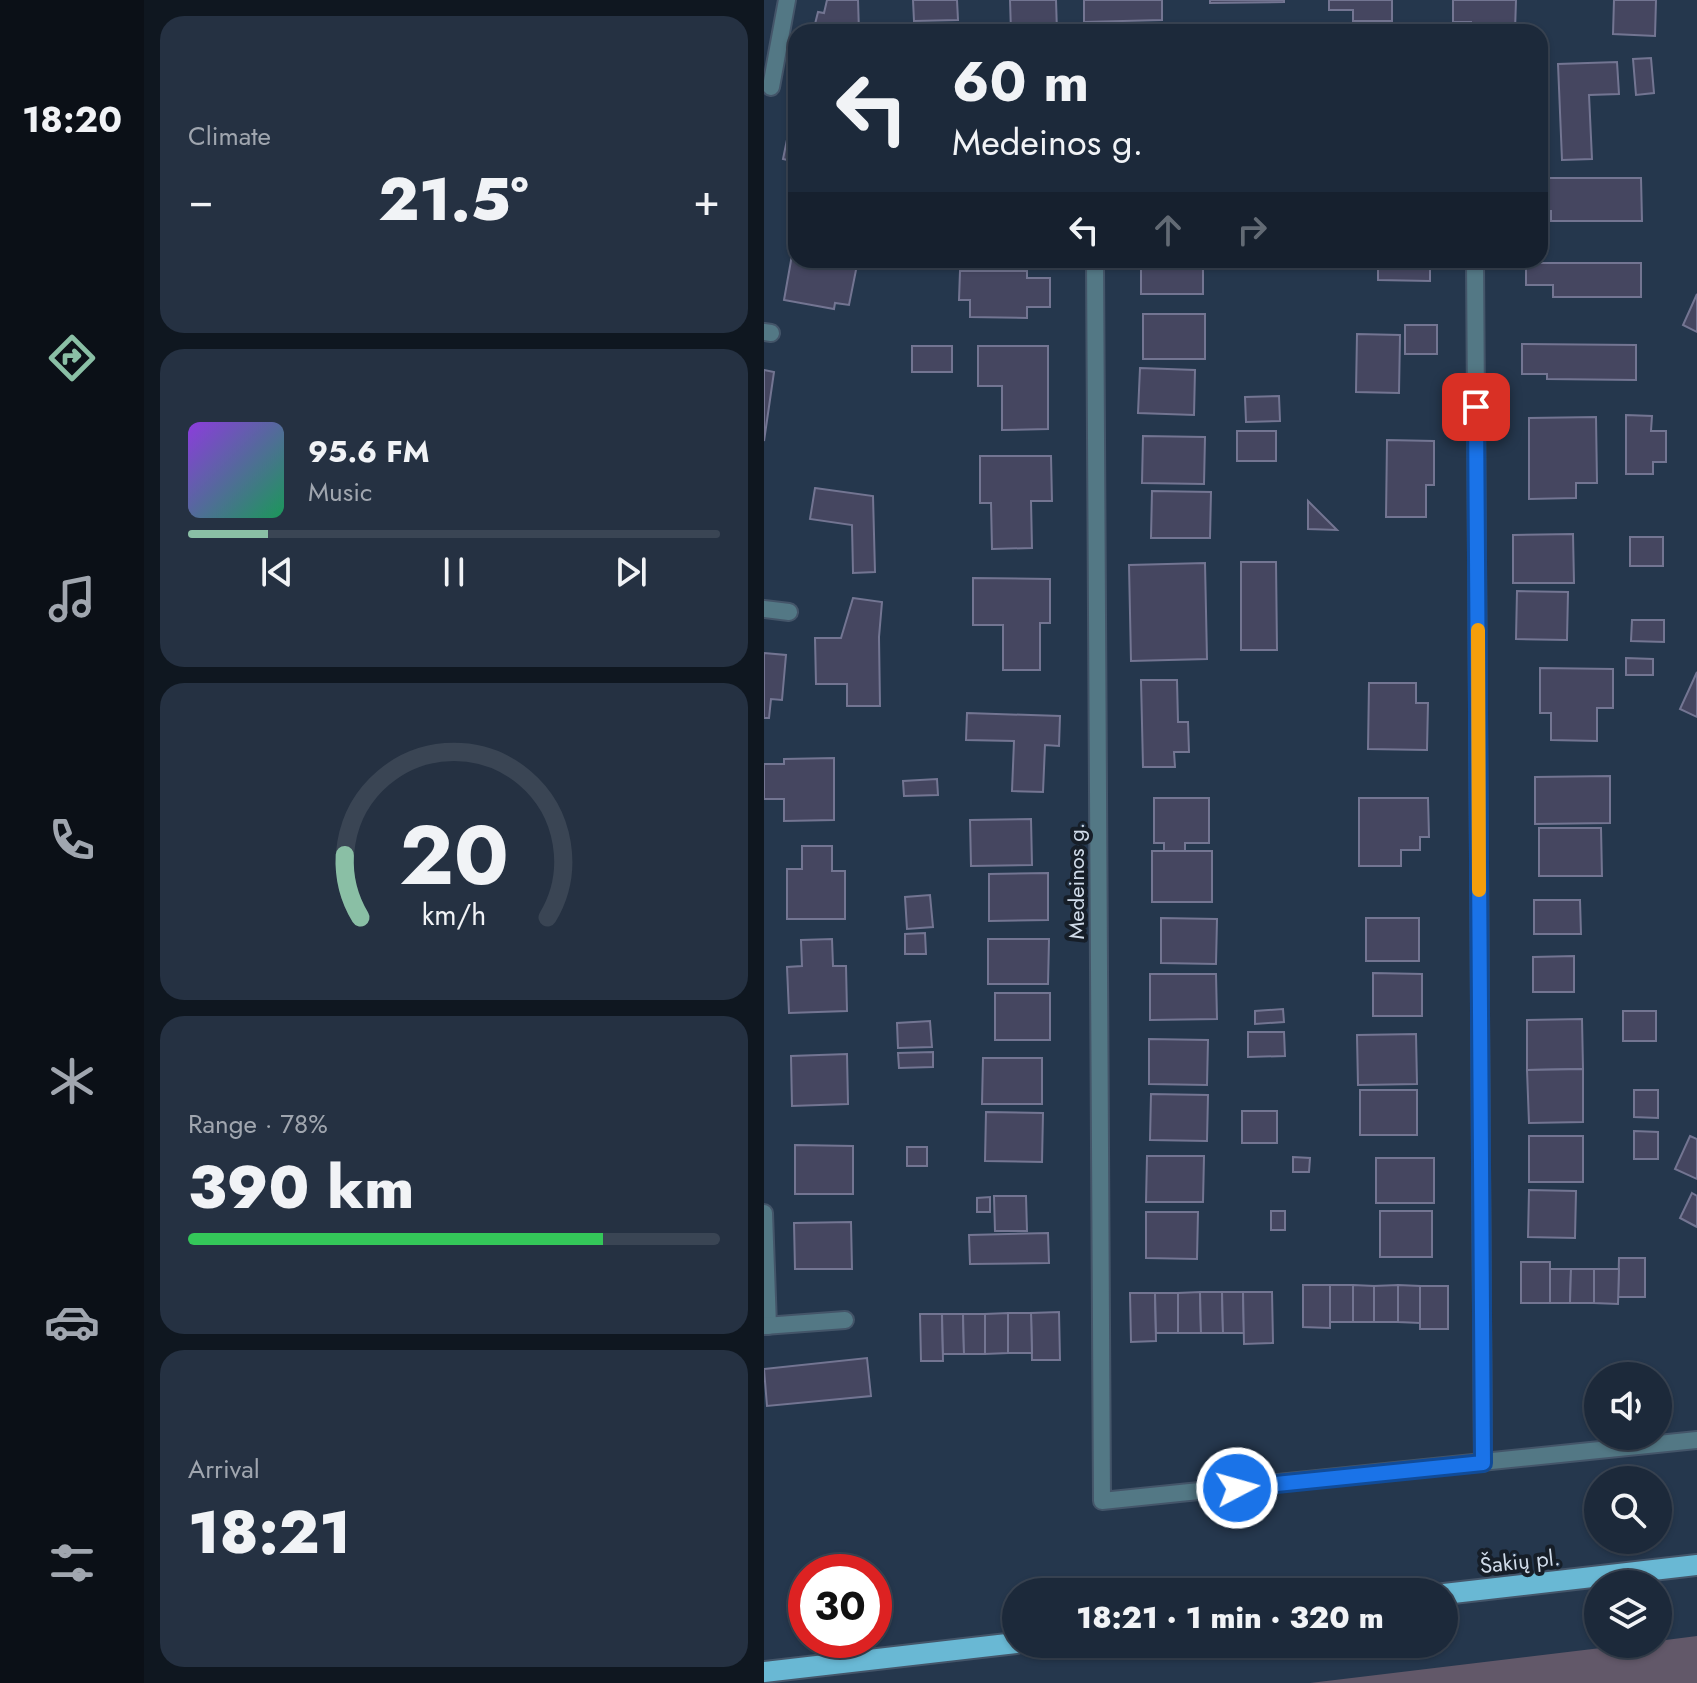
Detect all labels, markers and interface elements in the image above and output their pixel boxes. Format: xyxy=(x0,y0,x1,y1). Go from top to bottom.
text: 60 m xyxy=(952,41,1089,122)
icon: left xyxy=(820,56,924,160)
text: 18:20 xyxy=(22,93,122,145)
text: Medeinos g. xyxy=(952,116,1143,168)
text: Climate xyxy=(188,117,271,155)
text: 21.5° xyxy=(378,156,529,243)
text: − xyxy=(188,168,214,232)
text: + xyxy=(693,168,720,232)
icon: left xyxy=(1062,208,1106,252)
icon: ahead xyxy=(1146,208,1190,252)
icon: right xyxy=(1230,208,1274,252)
icon: directions xyxy=(44,330,100,386)
pin xyxy=(1442,373,1510,441)
icon: arrive xyxy=(1454,385,1498,429)
text: 95.6 FM xyxy=(308,430,429,473)
text: Music xyxy=(308,473,372,511)
icon: previous xyxy=(255,550,299,594)
icon: pause xyxy=(432,550,476,594)
icon: next xyxy=(609,550,653,594)
icon: music xyxy=(44,571,100,627)
text: 20 xyxy=(399,794,509,914)
icon: phone xyxy=(44,812,100,868)
street label: Medeinos g. xyxy=(1060,823,1092,939)
text: km/h xyxy=(422,894,486,936)
icon: climate xyxy=(44,1053,100,1109)
text: Range · 78% xyxy=(188,1105,328,1143)
text: 390 km xyxy=(188,1144,414,1231)
icon: car xyxy=(44,1294,100,1350)
map controls xyxy=(1584,1362,1672,1658)
button: sound xyxy=(1584,1362,1672,1450)
position arrow xyxy=(1195,1446,1279,1530)
text: Arrival xyxy=(188,1450,260,1488)
button: search xyxy=(1584,1466,1672,1554)
text: 18:21 xyxy=(188,1489,351,1576)
icon: filters xyxy=(44,1535,100,1591)
street label: Šakių pl. xyxy=(1478,1541,1562,1581)
speed limit sign: 30 xyxy=(788,1554,892,1658)
button: layers xyxy=(1584,1570,1672,1658)
text: 18:21 · 1 min · 320 m xyxy=(1076,1596,1384,1639)

